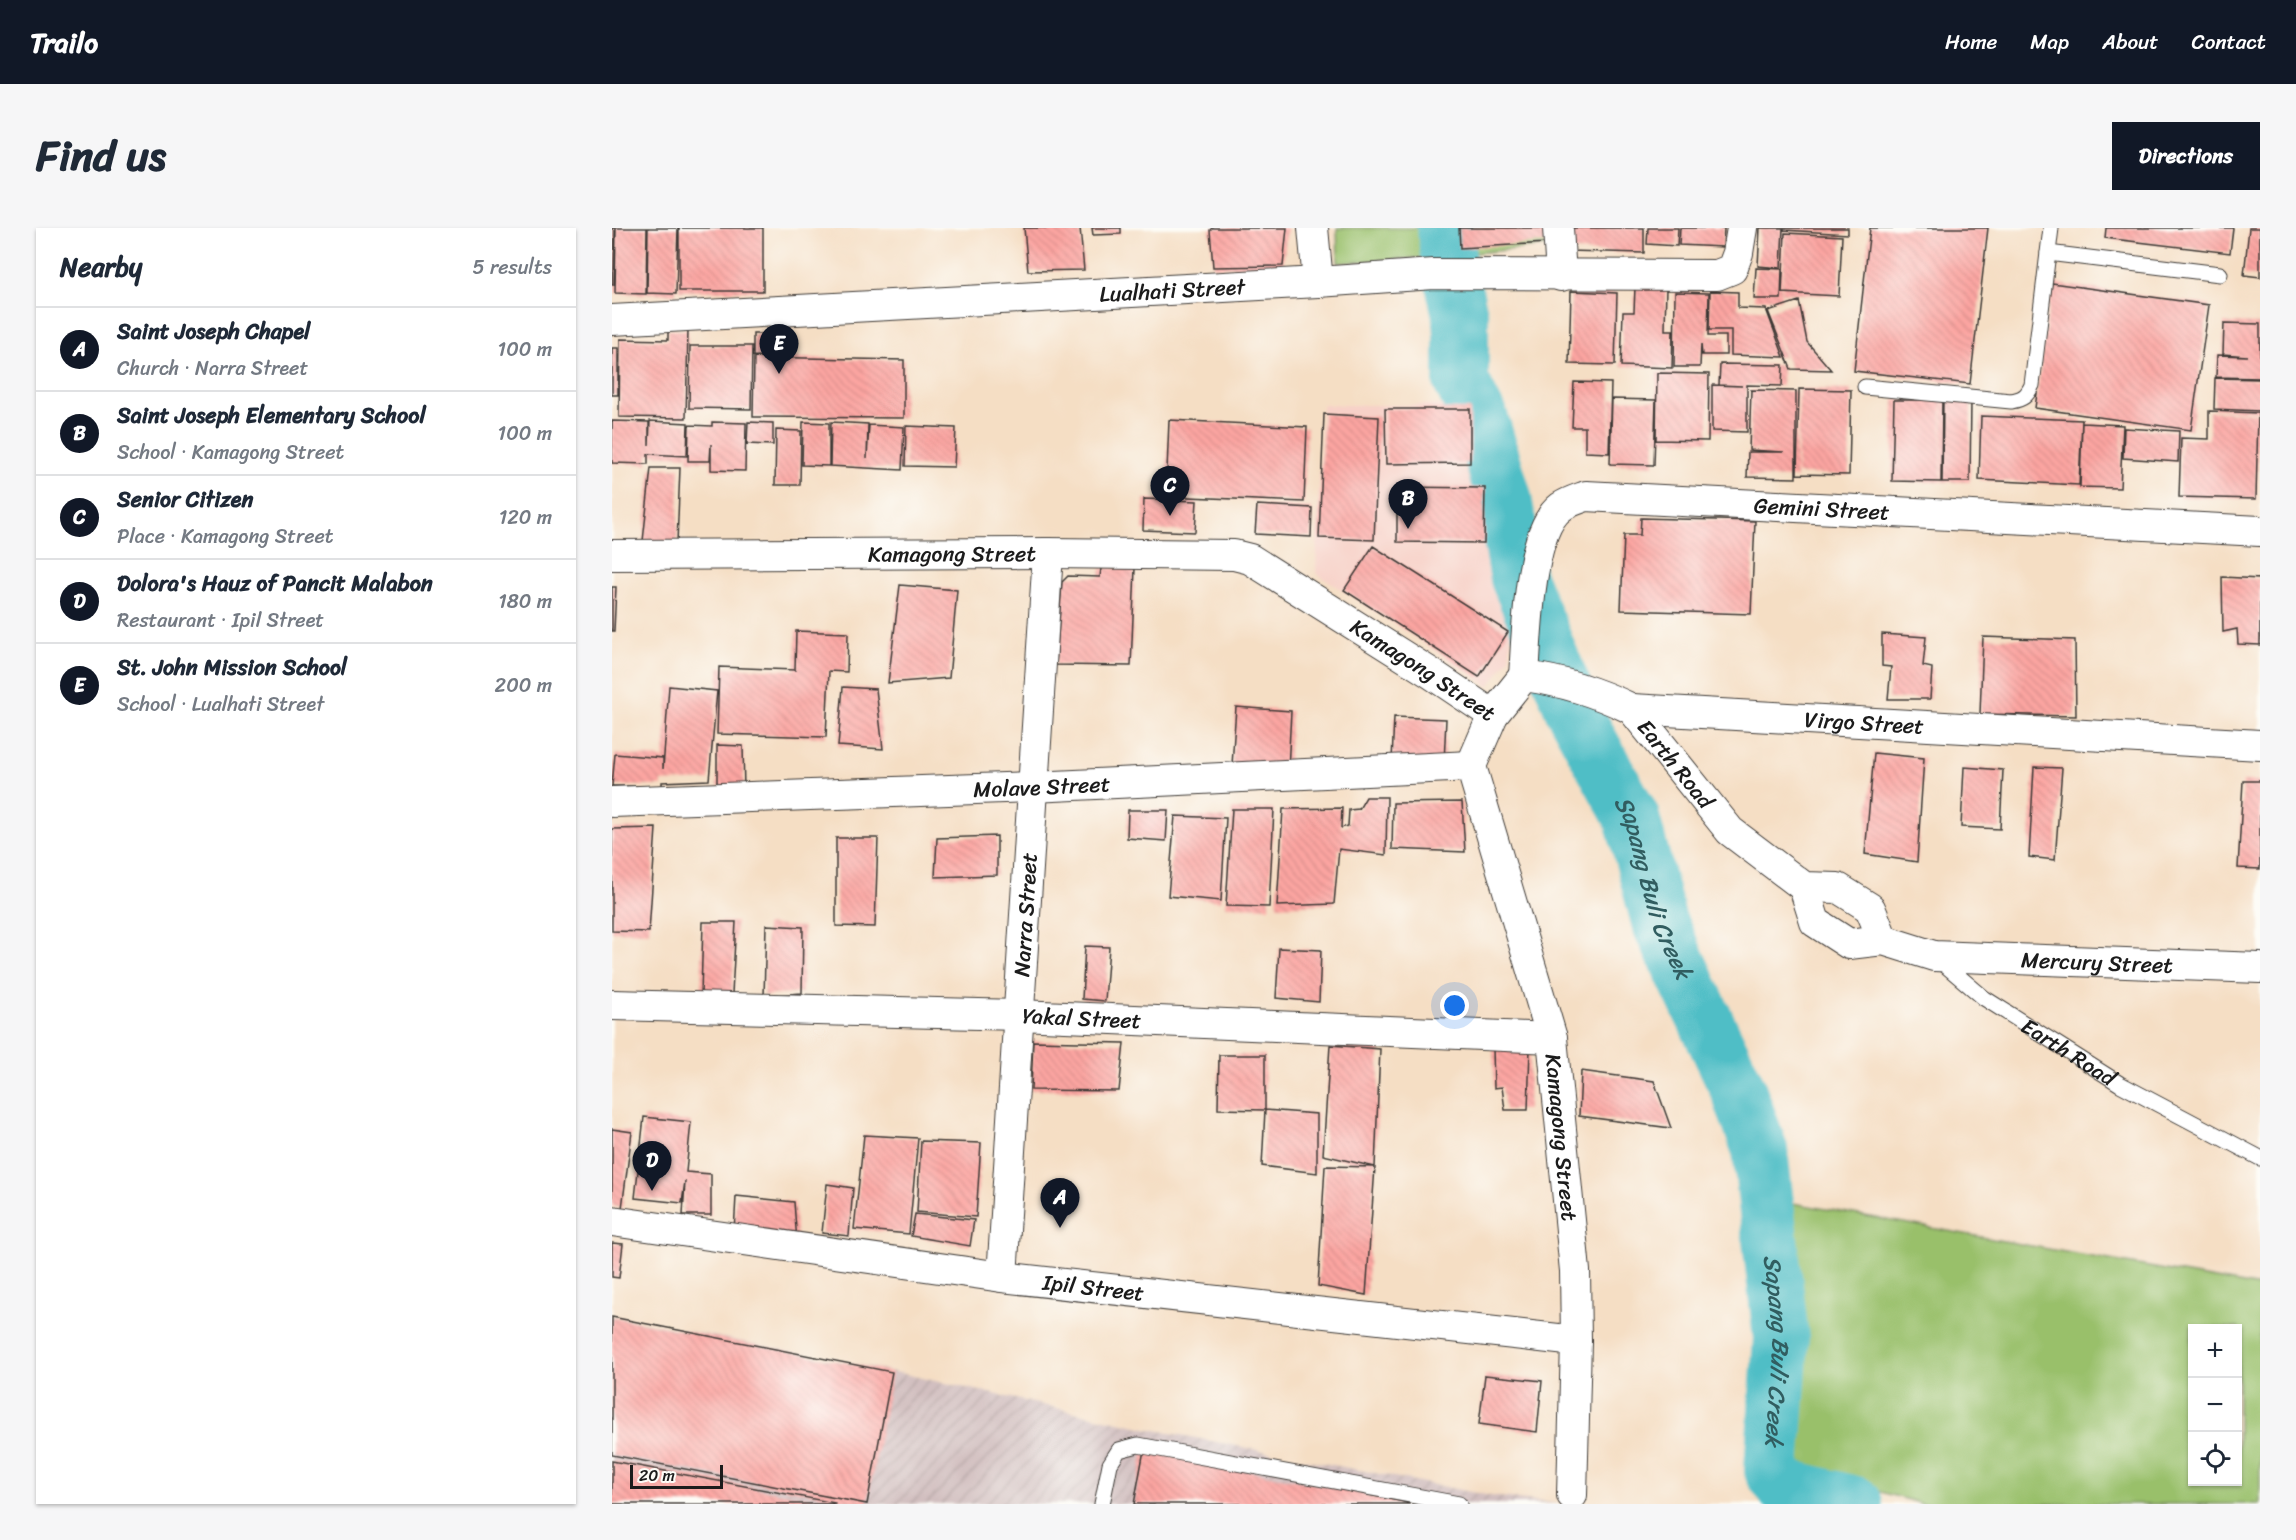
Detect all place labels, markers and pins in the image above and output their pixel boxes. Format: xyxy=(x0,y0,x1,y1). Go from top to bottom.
pin: E xyxy=(760,324,798,374)
pin: C xyxy=(1150,466,1190,516)
pin: B xyxy=(1388,480,1428,529)
pin: D xyxy=(632,1142,672,1191)
pin: A xyxy=(1040,1178,1080,1228)

